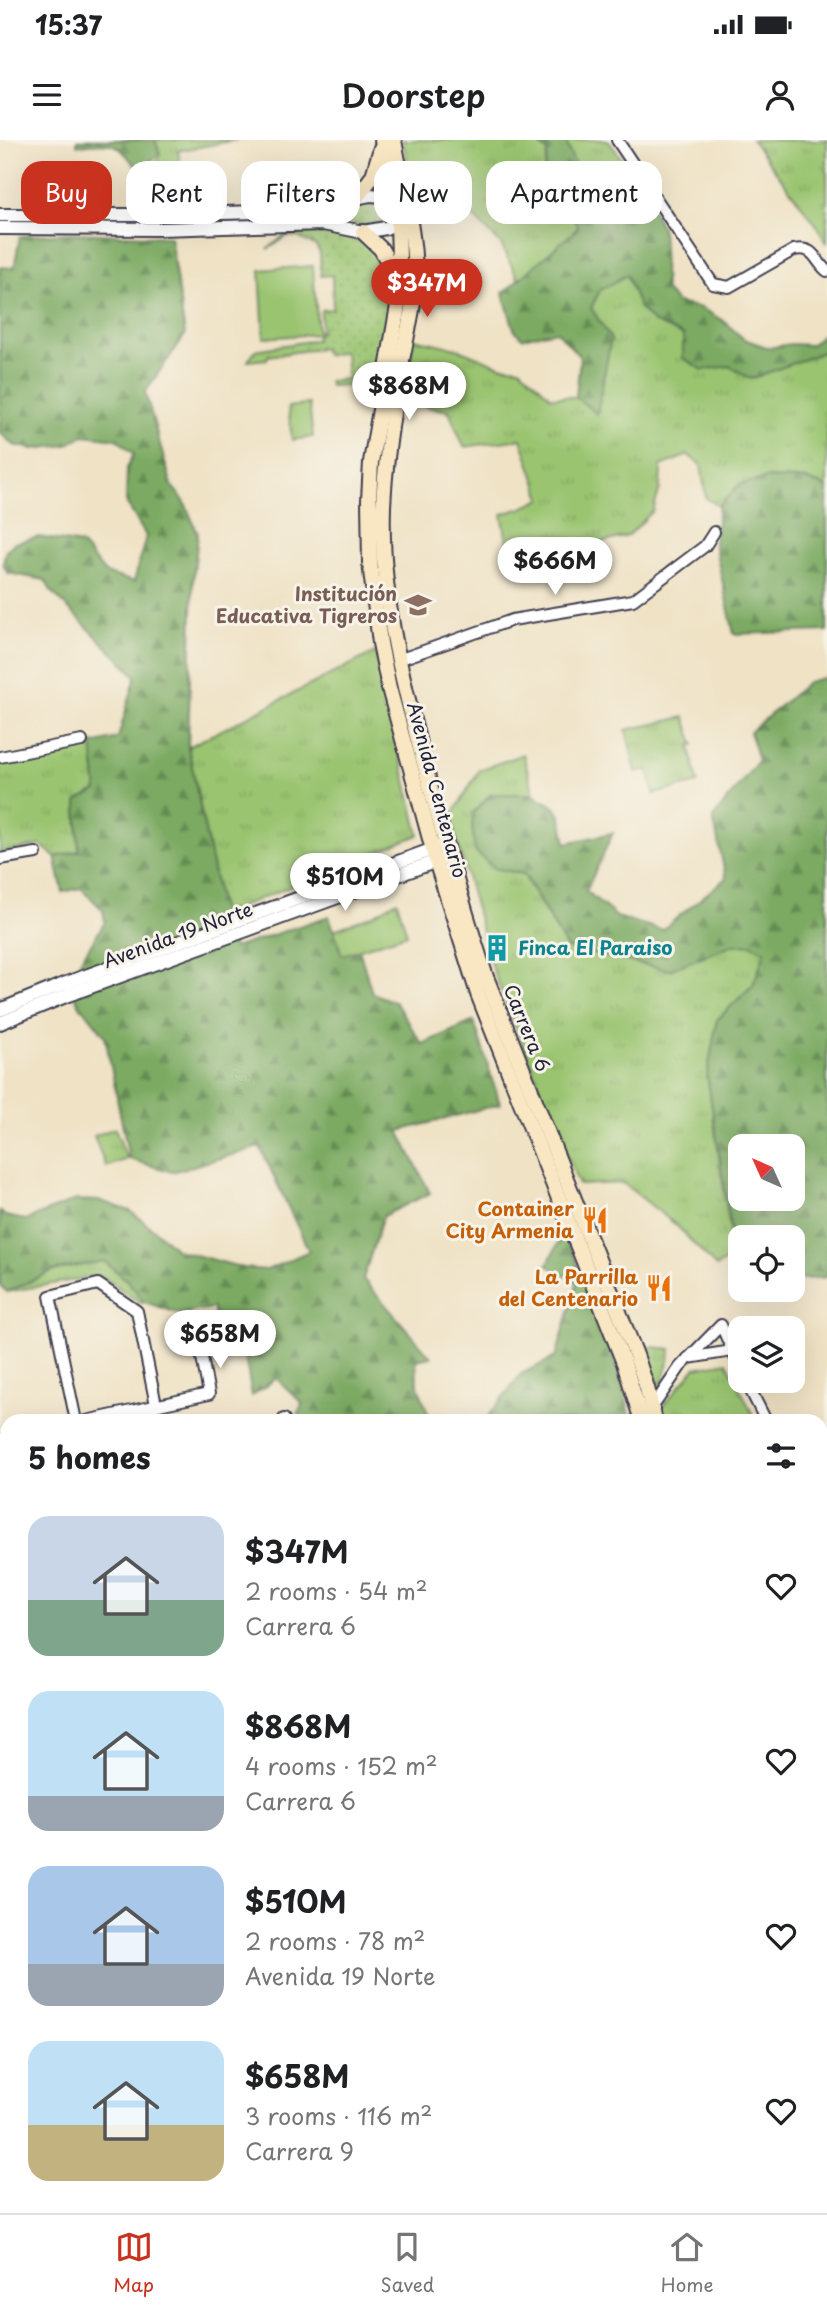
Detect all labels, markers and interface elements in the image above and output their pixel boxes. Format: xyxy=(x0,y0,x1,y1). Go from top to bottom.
text: 15:37 xyxy=(35,5,102,44)
text: Doorstep xyxy=(341,71,486,119)
icon: menu xyxy=(28,76,66,114)
icon: person xyxy=(761,76,799,114)
chip: Buy xyxy=(21,161,112,224)
chip: Rent xyxy=(126,161,227,224)
chip: Filters xyxy=(241,161,360,224)
chip: New xyxy=(374,161,472,224)
chip: Apartment xyxy=(486,161,662,224)
pin: $347M xyxy=(378,260,476,319)
text: $347M xyxy=(387,264,467,299)
pin: $868M xyxy=(360,362,458,422)
text: $868M xyxy=(368,367,450,402)
pin: $666M xyxy=(506,538,604,597)
text: $666M xyxy=(514,542,596,577)
place label: Institución Educativa Tigreros xyxy=(216,579,397,629)
school or university icon: Institución Educativa Tigreros xyxy=(403,590,433,620)
street label: Avenida Centenario xyxy=(401,699,475,881)
pin: $510M xyxy=(296,854,394,913)
text: $510M xyxy=(306,858,384,893)
street label: Avenida 19 Norte xyxy=(99,894,256,974)
building icon: Finca El Paraiso xyxy=(482,933,512,963)
place label: Finca El Paraiso xyxy=(518,933,672,961)
street label: Carrera 6 xyxy=(498,980,558,1075)
north arrow xyxy=(728,1134,805,1211)
map controls xyxy=(728,1134,805,1393)
place label: Container City Armenia xyxy=(446,1194,574,1244)
restaurant icon: Container City Armenia xyxy=(580,1205,610,1235)
button: locate xyxy=(728,1225,805,1302)
place label: La Parrilla del Centenario xyxy=(499,1262,638,1312)
restaurant icon: La Parrilla del Centenario xyxy=(644,1273,674,1303)
pin: $658M xyxy=(171,1310,269,1370)
text: $658M xyxy=(180,1315,260,1350)
button: layers xyxy=(728,1316,805,1393)
text: 5 homes xyxy=(28,1434,151,1479)
icon: filters xyxy=(762,1437,800,1475)
text: $347M xyxy=(245,1528,349,1573)
icon: home xyxy=(84,1544,168,1628)
icon: heart xyxy=(762,1567,800,1605)
text: 2 rooms · 54 m² xyxy=(245,1573,428,1608)
text: Carrera 6 xyxy=(245,1608,356,1643)
text: $868M xyxy=(245,1703,351,1748)
icon: home xyxy=(84,1719,168,1803)
icon: heart xyxy=(762,1742,800,1780)
text: 4 rooms · 152 m² xyxy=(245,1748,438,1783)
text: Carrera 6 xyxy=(245,1783,356,1818)
text: $510M xyxy=(245,1878,347,1923)
icon: home xyxy=(84,1894,168,1978)
icon: heart xyxy=(762,1917,800,1955)
text: 2 rooms · 78 m² xyxy=(245,1923,425,1958)
text: Avenida 19 Norte xyxy=(245,1958,435,1993)
text: $658M xyxy=(245,2053,349,2098)
icon: home xyxy=(84,2069,168,2153)
icon: heart xyxy=(762,2092,800,2130)
text: 3 rooms · 116 m² xyxy=(245,2098,432,2133)
text: Carrera 9 xyxy=(245,2133,354,2168)
tab: Map xyxy=(113,2228,154,2298)
tab: Saved xyxy=(380,2228,434,2298)
tab: Home xyxy=(661,2228,714,2298)

